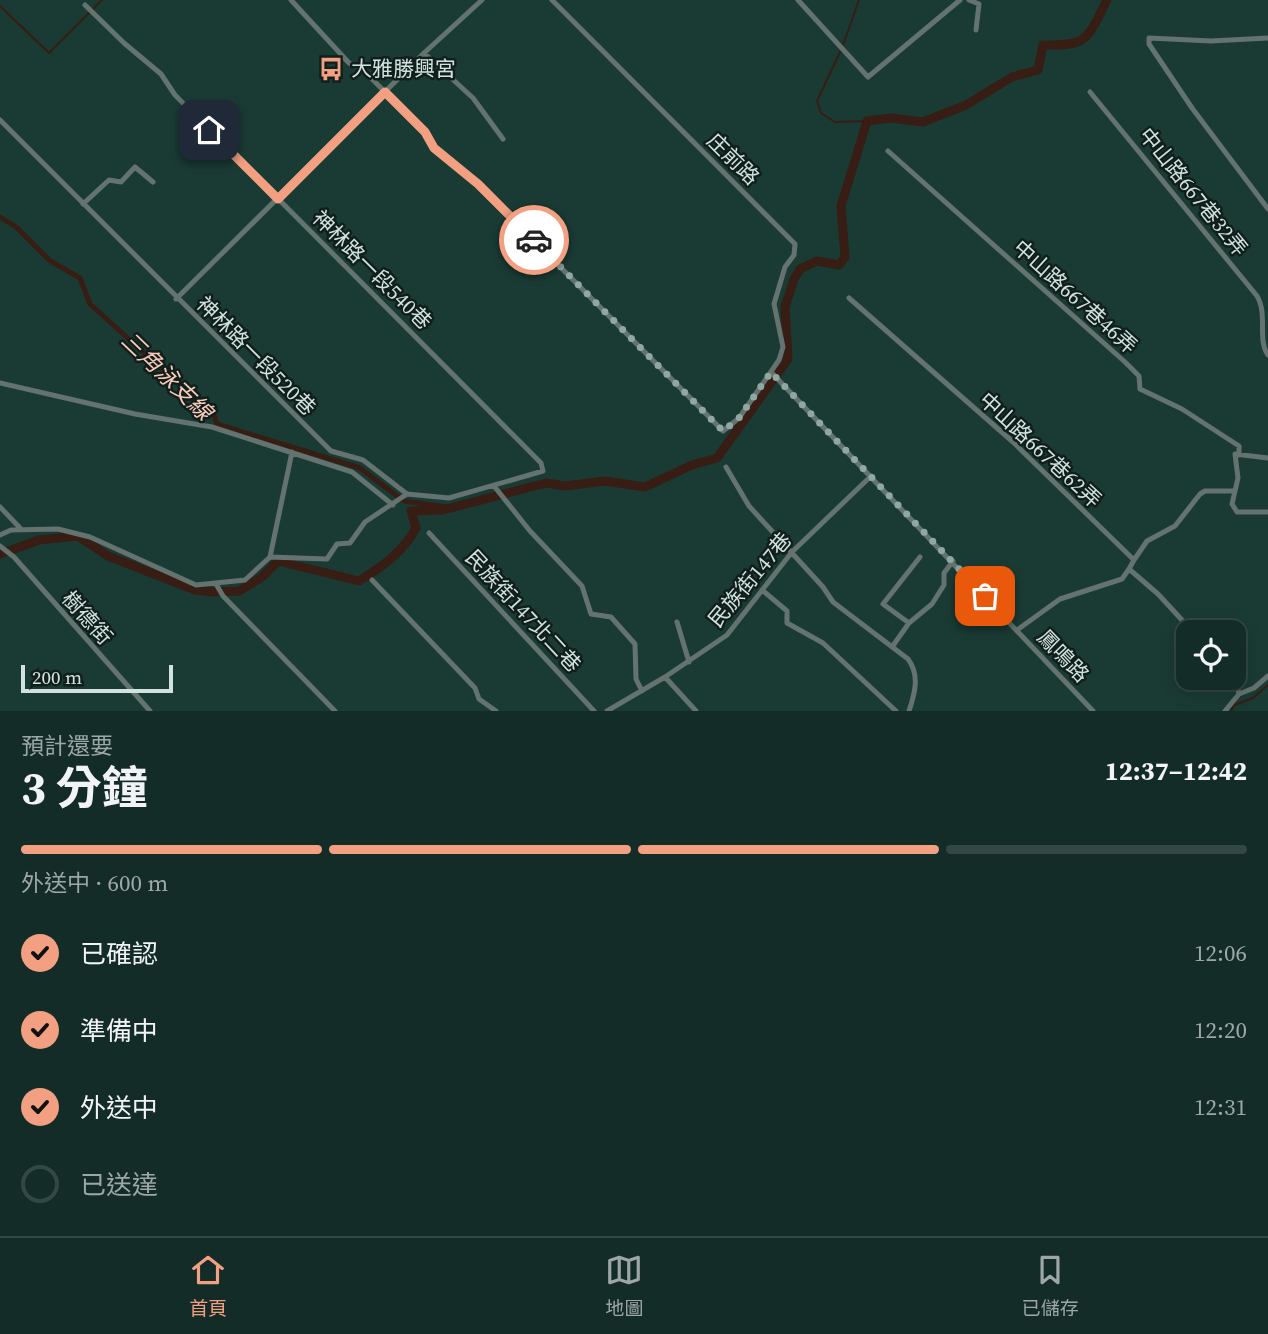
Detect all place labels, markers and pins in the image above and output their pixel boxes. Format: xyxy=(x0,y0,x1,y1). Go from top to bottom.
place label: 大雅勝興宮 xyxy=(351,54,456,83)
bus stop icon: 大雅勝興宮 xyxy=(317,55,345,83)
pin xyxy=(179,100,239,160)
pin xyxy=(955,566,1015,626)

